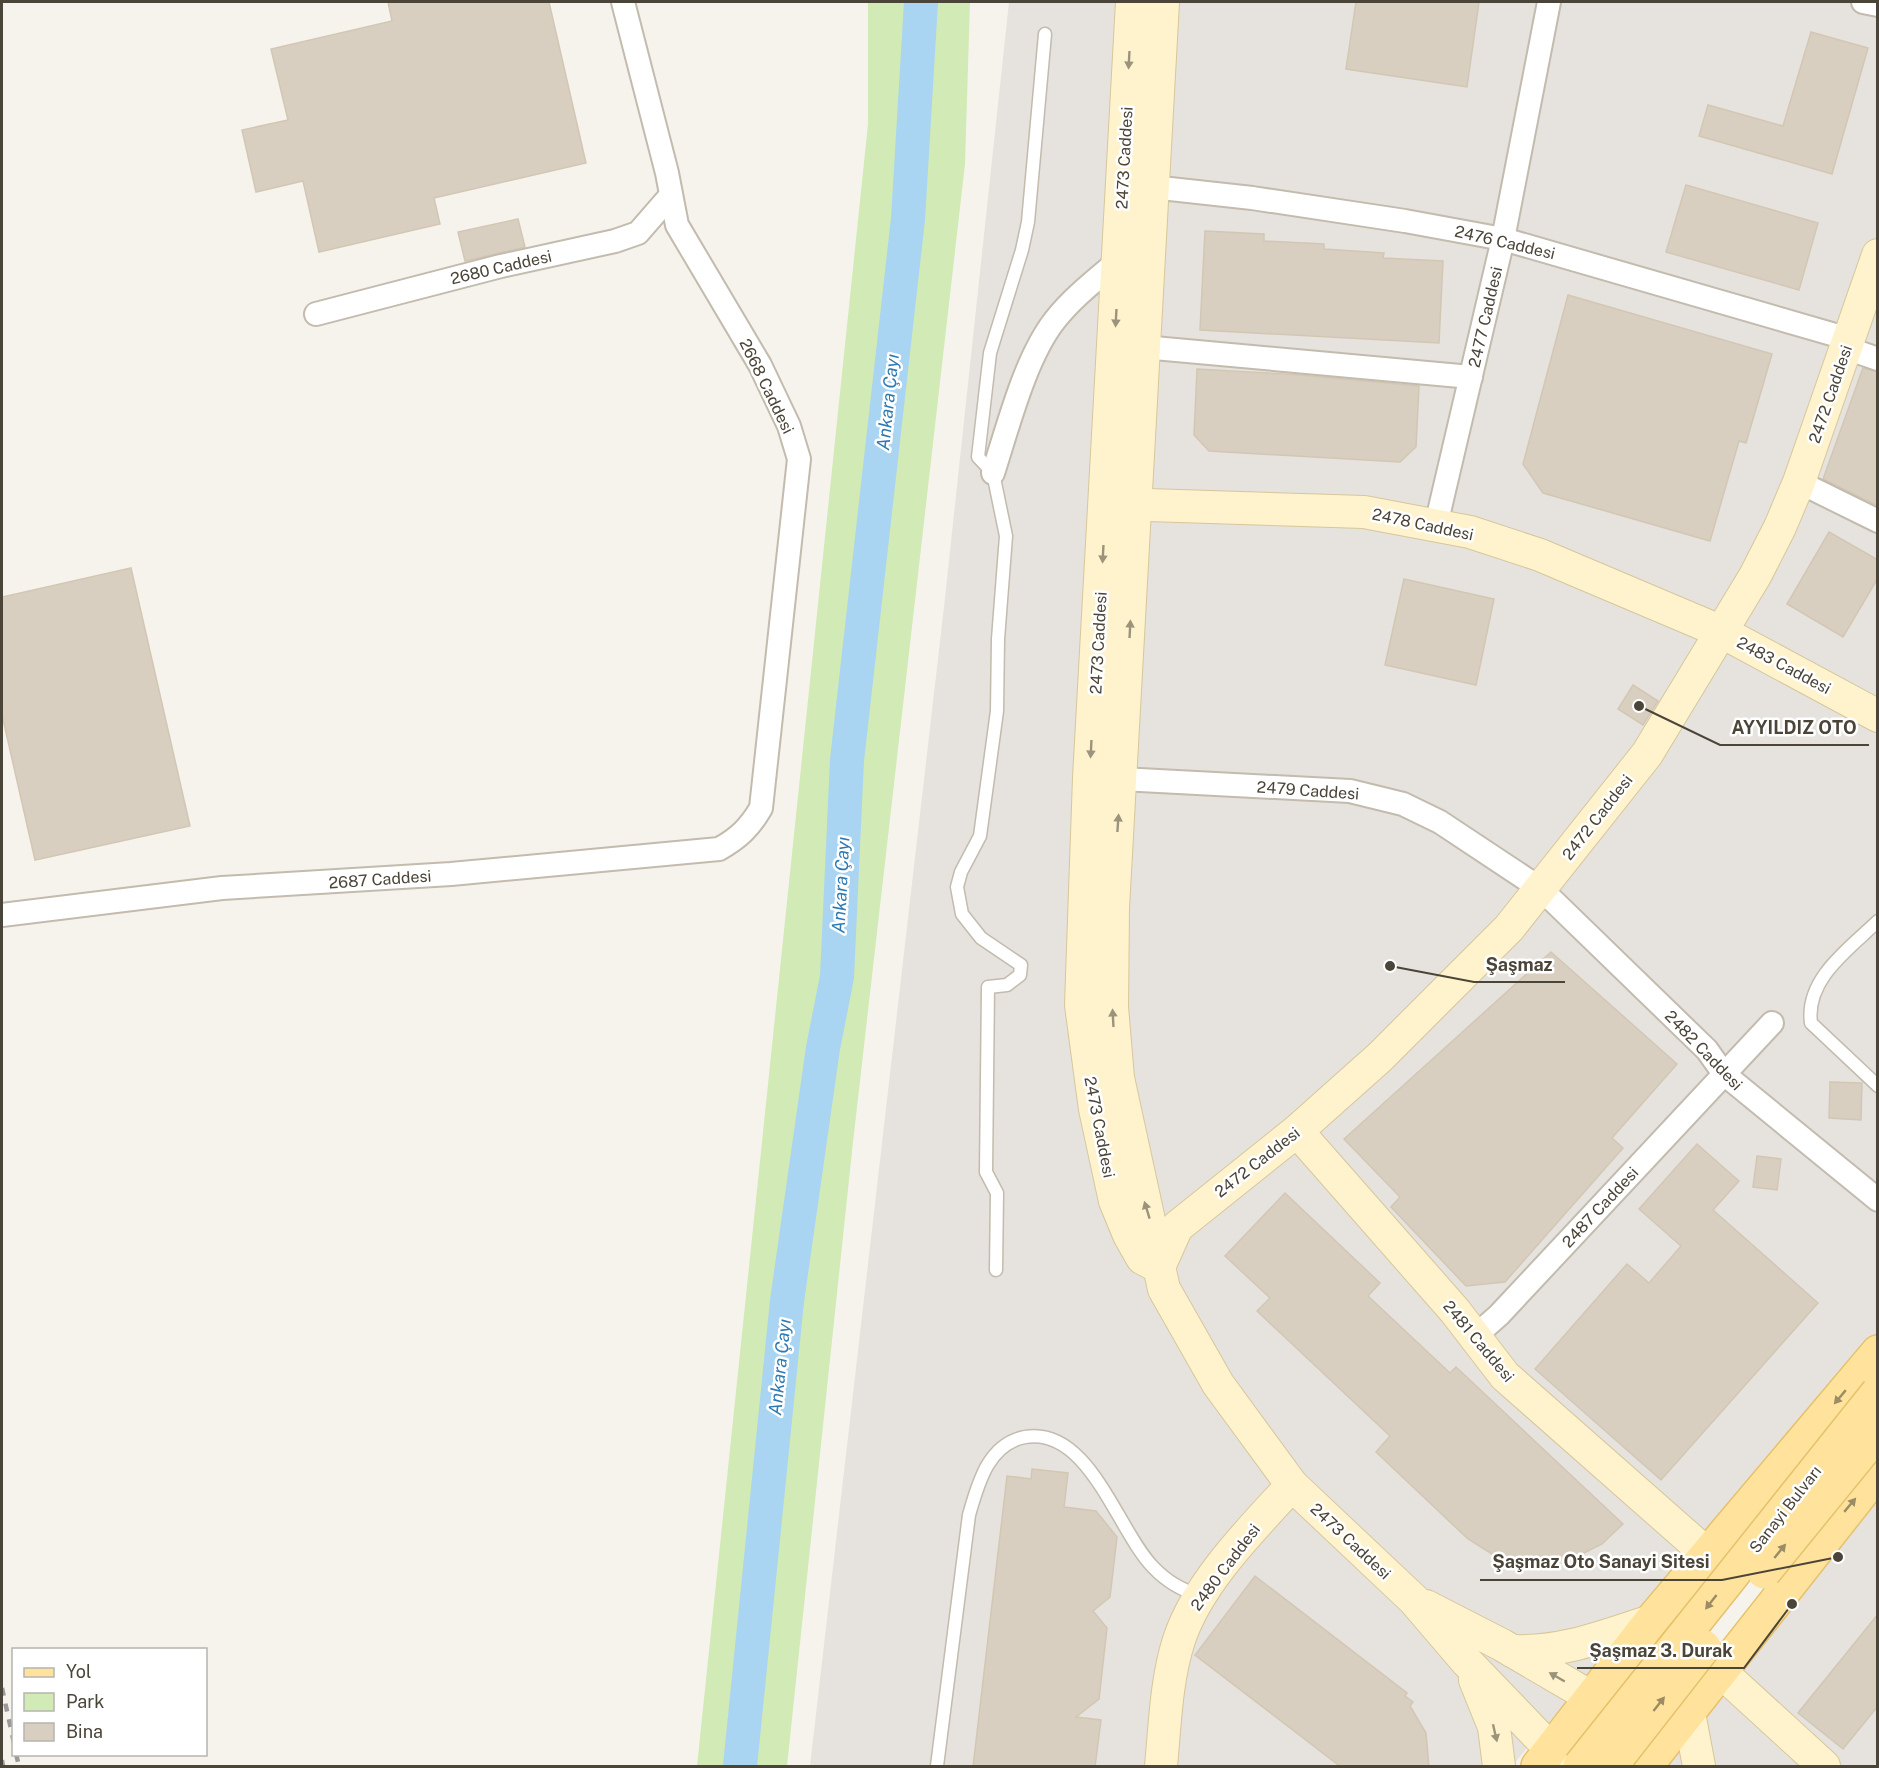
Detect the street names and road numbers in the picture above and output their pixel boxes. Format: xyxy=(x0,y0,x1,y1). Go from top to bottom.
street label: 2473 Caddesi xyxy=(1112,106,1137,210)
street label: 2476 Caddesi xyxy=(1453,222,1557,263)
street label: 2680 Caddesi xyxy=(449,247,554,288)
street label: 2477 Caddesi xyxy=(1465,265,1506,369)
street label: 2668 Caddesi xyxy=(735,336,798,437)
street label: 2472 Caddesi xyxy=(1805,343,1856,446)
street label: 2478 Caddesi xyxy=(1371,504,1475,544)
street label: 2473 Caddesi xyxy=(1086,591,1111,695)
street label: 2483 Caddesi xyxy=(1734,633,1834,698)
street label: 2472 Caddesi xyxy=(1558,771,1636,864)
street label: 2479 Caddesi xyxy=(1256,777,1360,804)
street label: 2687 Caddesi xyxy=(328,866,432,893)
street label: 2482 Caddesi xyxy=(1661,1007,1746,1094)
street label: 2473 Caddesi xyxy=(1080,1075,1119,1179)
street label: 2472 Caddesi xyxy=(1211,1123,1304,1201)
street label: 2487 Caddesi xyxy=(1558,1163,1642,1252)
street label: 2481 Caddesi xyxy=(1439,1297,1518,1386)
street label: Sanayi Bulvarı xyxy=(1746,1462,1825,1557)
street label: 2473 Caddesi xyxy=(1307,1499,1395,1583)
street label: 2480 Caddesi xyxy=(1187,1520,1264,1614)

